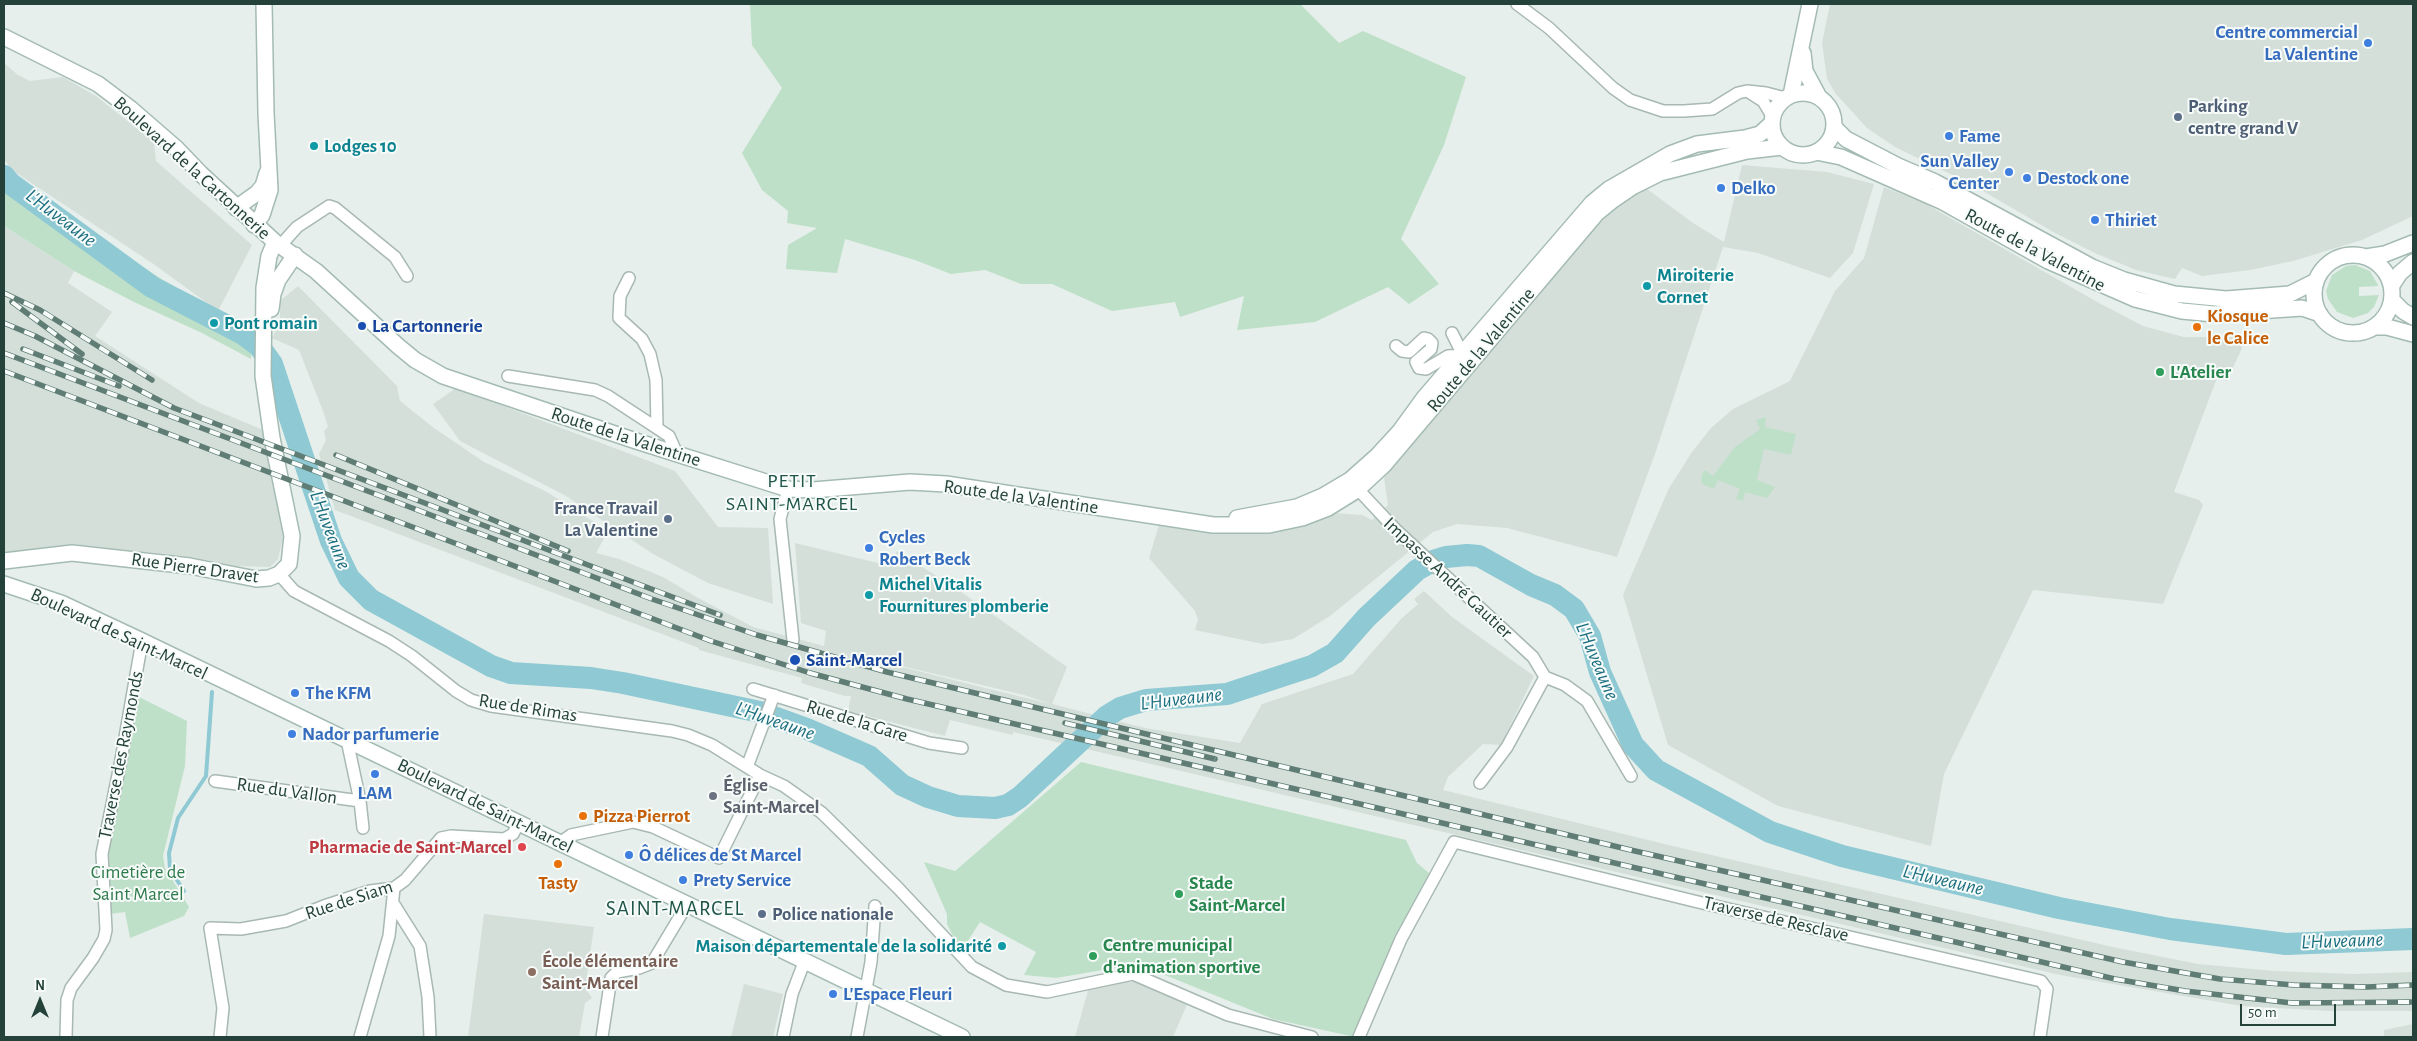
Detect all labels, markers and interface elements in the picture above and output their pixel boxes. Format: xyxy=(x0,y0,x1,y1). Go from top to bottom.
place label: Centre commercial La Valentine xyxy=(2215,21,2358,65)
marker: Centre commercial La Valentine xyxy=(2362,37,2374,49)
street label: Boulevard de la Cartonnerie xyxy=(109,91,275,245)
place label: Parking centre grand V xyxy=(2188,95,2298,139)
marker: Parking centre grand V xyxy=(2172,111,2184,123)
place label: Fame xyxy=(1959,125,2001,147)
marker: Fame xyxy=(1943,130,1955,142)
place label: Lodges 10 xyxy=(324,135,397,157)
marker: Lodges 10 xyxy=(308,140,320,152)
place label: Sun Valley Center xyxy=(1920,150,1999,194)
marker: Sun Valley Center xyxy=(2003,166,2015,178)
place label: Destock one xyxy=(2037,167,2129,189)
marker: Destock one xyxy=(2021,172,2033,184)
place label: Delko xyxy=(1731,177,1776,199)
marker: Delko xyxy=(1715,182,1727,194)
water label: L'Huveaune xyxy=(21,184,101,252)
street label: Route de la Valentine xyxy=(1961,203,2109,297)
place label: Thiriet xyxy=(2105,209,2157,231)
marker: Thiriet xyxy=(2089,214,2101,226)
place label: Miroiterie Cornet xyxy=(1657,264,1734,308)
marker: Miroiterie Cornet xyxy=(1641,280,1653,292)
street label: Route de la Valentine xyxy=(1422,283,1540,417)
place label: Kiosque le Calice xyxy=(2207,305,2269,349)
place label: Pont romain xyxy=(224,312,318,334)
place label: La Cartonnerie xyxy=(372,315,483,337)
marker: Pont romain xyxy=(208,317,220,329)
marker: La Cartonnerie xyxy=(356,320,368,332)
marker: Kiosque le Calice xyxy=(2191,321,2203,333)
place label: L'Atelier xyxy=(2170,361,2231,383)
marker: L'Atelier xyxy=(2154,366,2166,378)
street label: Route de la Valentine xyxy=(548,402,704,472)
district label: PETIT SAINT-MARCEL xyxy=(724,469,860,516)
street label: Route de la Valentine xyxy=(942,475,1100,519)
water label: L'Huveaune xyxy=(304,487,356,573)
place label: France Travail La Valentine xyxy=(554,497,658,541)
street label: Impasse André Gautier xyxy=(1379,512,1517,644)
marker: France Travail La Valentine xyxy=(662,513,674,525)
place label: Cycles Robert Beck xyxy=(879,526,970,570)
marker: Cycles Robert Beck xyxy=(863,542,875,554)
street label: Rue Pierre Dravet xyxy=(130,548,260,588)
place label: Michel Vitalis Fournitures plomberie xyxy=(879,573,1049,617)
street label: Boulevard de Saint-Marcel xyxy=(27,583,211,685)
marker: Michel Vitalis Fournitures plomberie xyxy=(863,589,875,601)
water label: L'Huveaune xyxy=(1570,619,1624,703)
place label: Saint-Marcel xyxy=(806,649,903,671)
marker: Saint-Marcel xyxy=(788,653,802,667)
street label: Traverse des Raymonds xyxy=(94,669,148,841)
place label: The KFM xyxy=(305,682,371,704)
water label: L'Huveaune xyxy=(1139,682,1223,716)
marker: The KFM xyxy=(289,687,301,699)
street label: Rue de Rimas xyxy=(477,689,579,727)
street label: Rue de la Gare xyxy=(804,695,910,747)
water label: L'Huveaune xyxy=(732,696,818,746)
place label: Nador parfumerie xyxy=(302,723,439,745)
marker: Nador parfumerie xyxy=(286,728,298,740)
street label: Boulevard de Saint-Marcel xyxy=(393,754,577,858)
marker: LAM xyxy=(369,768,381,780)
street label: Rue du Vallon xyxy=(235,773,339,809)
place label: Église Saint-Marcel xyxy=(723,774,820,818)
place label: LAM xyxy=(358,782,392,804)
marker: Église Saint-Marcel xyxy=(707,790,719,802)
place label: Pizza Pierrot xyxy=(593,805,690,827)
marker: Pizza Pierrot xyxy=(577,810,589,822)
place label: Pharmacie de Saint-Marcel xyxy=(309,836,512,858)
marker: Pharmacie de Saint-Marcel xyxy=(516,841,528,853)
place label: Ô délices de St Marcel xyxy=(639,844,802,866)
marker: Ô délices de St Marcel xyxy=(623,849,635,861)
marker: Tasty xyxy=(552,858,564,870)
water label: L'Huveaune xyxy=(1900,859,1986,901)
park label: Cimetière de Saint Marcel xyxy=(91,861,185,905)
place label: Prety Service xyxy=(693,869,791,891)
place label: Tasty xyxy=(538,872,578,894)
place label: Stade Saint-Marcel xyxy=(1189,872,1286,916)
marker: Prety Service xyxy=(677,874,689,886)
street label: Rue de Siam xyxy=(302,875,396,925)
marker: Stade Saint-Marcel xyxy=(1173,888,1185,900)
street label: Traverse de Resclave xyxy=(1701,891,1851,947)
district label: SAINT-MARCEL xyxy=(604,896,746,922)
place label: Police nationale xyxy=(772,903,893,925)
marker: Police nationale xyxy=(756,908,768,920)
water label: L'Huveaune xyxy=(2301,928,2383,954)
place label: Centre municipal d'animation sportive xyxy=(1103,934,1260,978)
place label: Maison départementale de la solidarité xyxy=(696,935,992,957)
marker: Maison départementale de la solidarité xyxy=(996,940,1008,952)
place label: École élémentaire Saint-Marcel xyxy=(542,950,678,994)
marker: Centre municipal d'animation sportive xyxy=(1087,950,1099,962)
marker: École élémentaire Saint-Marcel xyxy=(526,966,538,978)
north arrow xyxy=(15,976,65,1026)
text: N xyxy=(35,979,45,993)
place label: L'Espace Fleuri xyxy=(843,983,953,1005)
marker: L'Espace Fleuri xyxy=(827,988,839,1000)
scale bar xyxy=(2242,994,2338,1026)
text: 50 m xyxy=(2248,1005,2277,1020)

